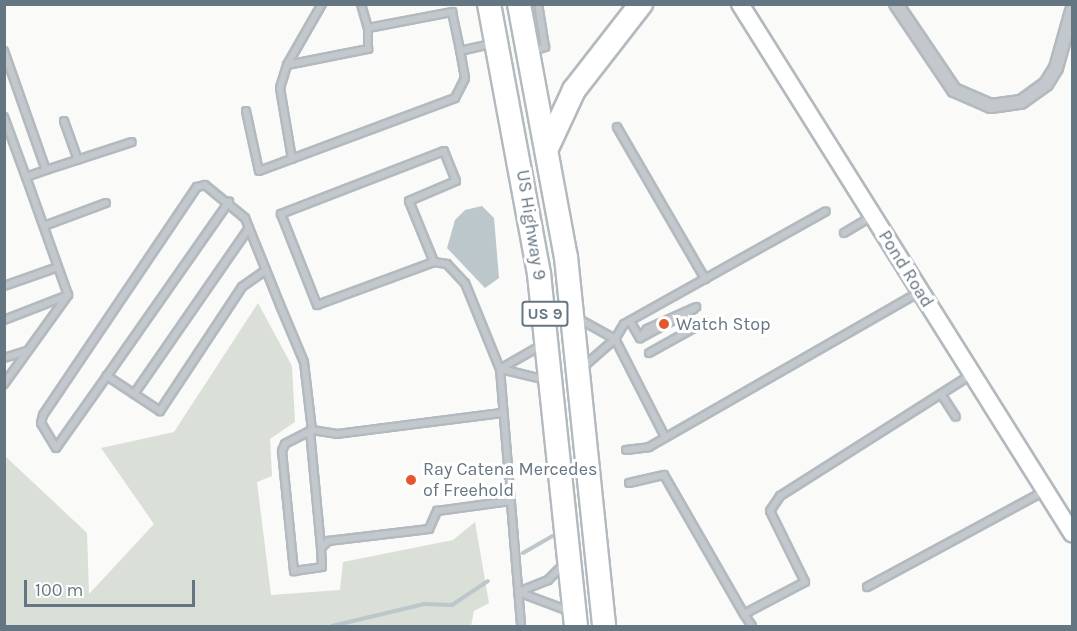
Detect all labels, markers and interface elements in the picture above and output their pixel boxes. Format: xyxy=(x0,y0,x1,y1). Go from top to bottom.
street label: US Highway 9 xyxy=(512,168,550,282)
street label: Pond Road xyxy=(874,226,938,312)
road number: US 9 xyxy=(521,301,569,327)
place label: Watch Stop xyxy=(676,313,771,335)
marker: Watch Stop xyxy=(657,317,671,331)
place label: Ray Catena Mercedes of Freehold xyxy=(423,459,597,502)
marker: Ray Catena Mercedes of Freehold xyxy=(404,473,418,487)
scale bar xyxy=(27,568,198,606)
text: 100 m xyxy=(35,579,83,601)

